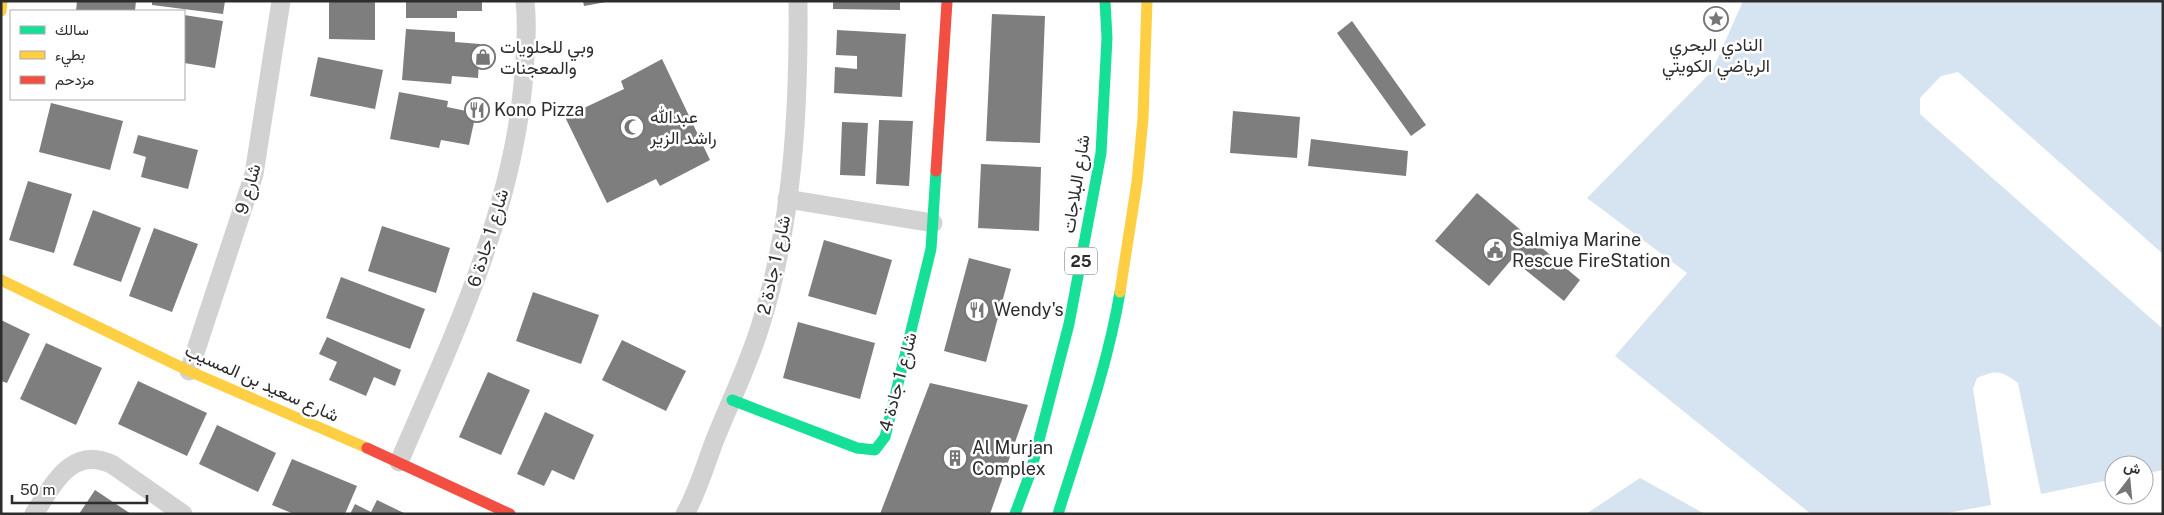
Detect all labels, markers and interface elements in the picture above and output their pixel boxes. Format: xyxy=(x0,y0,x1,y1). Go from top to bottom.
place icon: النادي البحري الرياضي الكويتي xyxy=(1703,6,1729,32)
legend xyxy=(10,10,185,100)
text: سالك xyxy=(55,21,89,38)
place label: النادي البحري الرياضي الكويتي xyxy=(1662,34,1770,81)
place label: وبي للحلويات والمعجنات xyxy=(500,36,594,79)
shop icon: وبي للحلويات والمعجنات xyxy=(470,44,496,70)
text: بطيء xyxy=(55,46,85,68)
text: مزدحم xyxy=(55,71,94,90)
restaurant icon: Kono Pizza xyxy=(464,97,490,123)
place label: Kono Pizza xyxy=(494,99,584,120)
place label: عبدالله راشد الزير xyxy=(649,106,717,149)
mosque icon: عبدالله راشد الزير xyxy=(619,114,645,140)
street label: شارع البلاجات xyxy=(1057,133,1096,235)
street label: شارع 9 xyxy=(230,161,267,217)
street label: شارع 1 جادة 6 xyxy=(463,186,514,290)
street label: شارع 1 جادة 2 xyxy=(753,213,796,317)
place label: Salmiya Marine Rescue FireStation xyxy=(1512,229,1670,271)
public building icon: Salmiya Marine Rescue FireStation xyxy=(1482,237,1508,263)
road number: 25 xyxy=(1065,248,1097,274)
restaurant icon: Wendy's xyxy=(964,297,990,323)
place label: Wendy's xyxy=(994,299,1064,320)
street label: شارع 1 جادة 4 xyxy=(874,330,923,434)
street label: شارع سعيد بن المسيب xyxy=(181,339,342,428)
place label: Al Murjan Complex xyxy=(972,437,1053,479)
building icon: Al Murjan Complex xyxy=(942,445,968,471)
north arrow xyxy=(2104,455,2154,505)
text: ش xyxy=(2122,457,2143,479)
scale bar xyxy=(12,472,148,504)
text: 50 m xyxy=(20,481,55,498)

